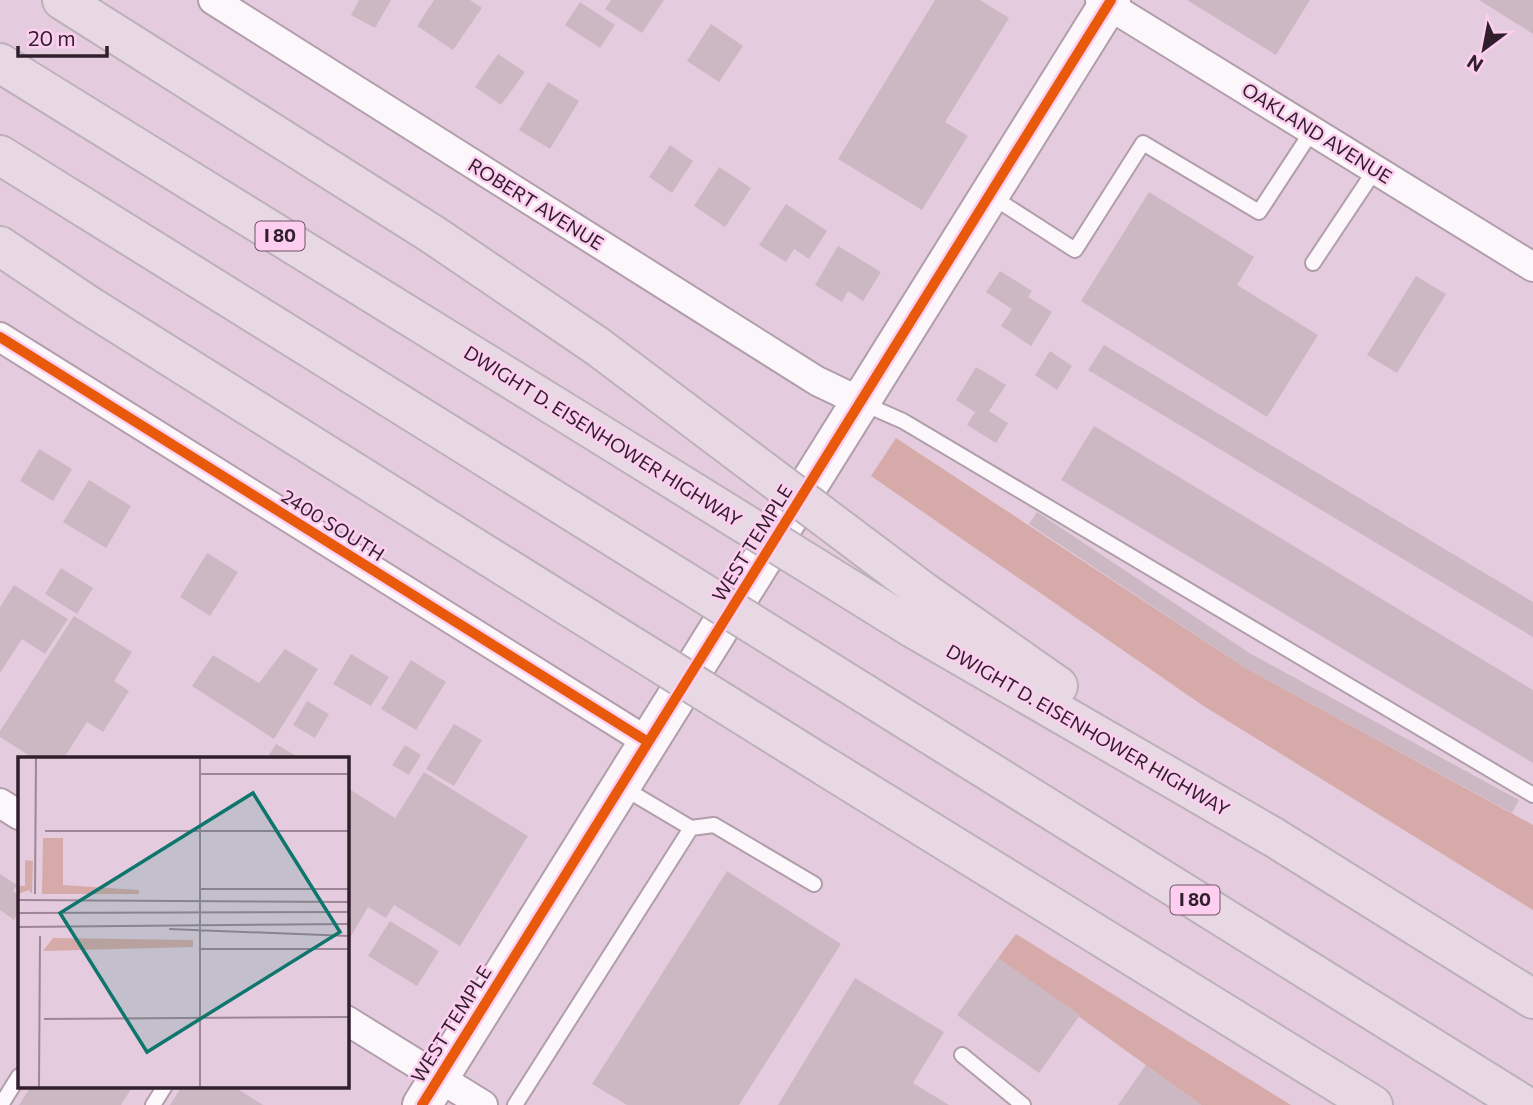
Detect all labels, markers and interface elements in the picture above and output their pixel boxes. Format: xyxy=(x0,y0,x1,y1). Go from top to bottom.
scale bar xyxy=(18,14,107,58)
north arrow xyxy=(1449,14,1519,84)
text: 20 m xyxy=(28,25,76,50)
text: N xyxy=(1463,50,1487,77)
street label: OAKLAND AVENUE xyxy=(1238,77,1396,188)
street label: ROBERT AVENUE xyxy=(464,153,608,254)
road number: I 80 xyxy=(256,222,304,250)
street label: DWIGHT D. EISENHOWER HIGHWAY xyxy=(460,340,746,531)
street label: WEST TEMPLE xyxy=(707,480,797,605)
street label: 2400 SOUTH xyxy=(278,484,389,565)
street label: DWIGHT D. EISENHOWER HIGHWAY xyxy=(943,639,1234,820)
inset map xyxy=(18,757,348,1088)
road number: I 80 xyxy=(1170,886,1220,915)
street label: WEST TEMPLE xyxy=(406,961,496,1086)

